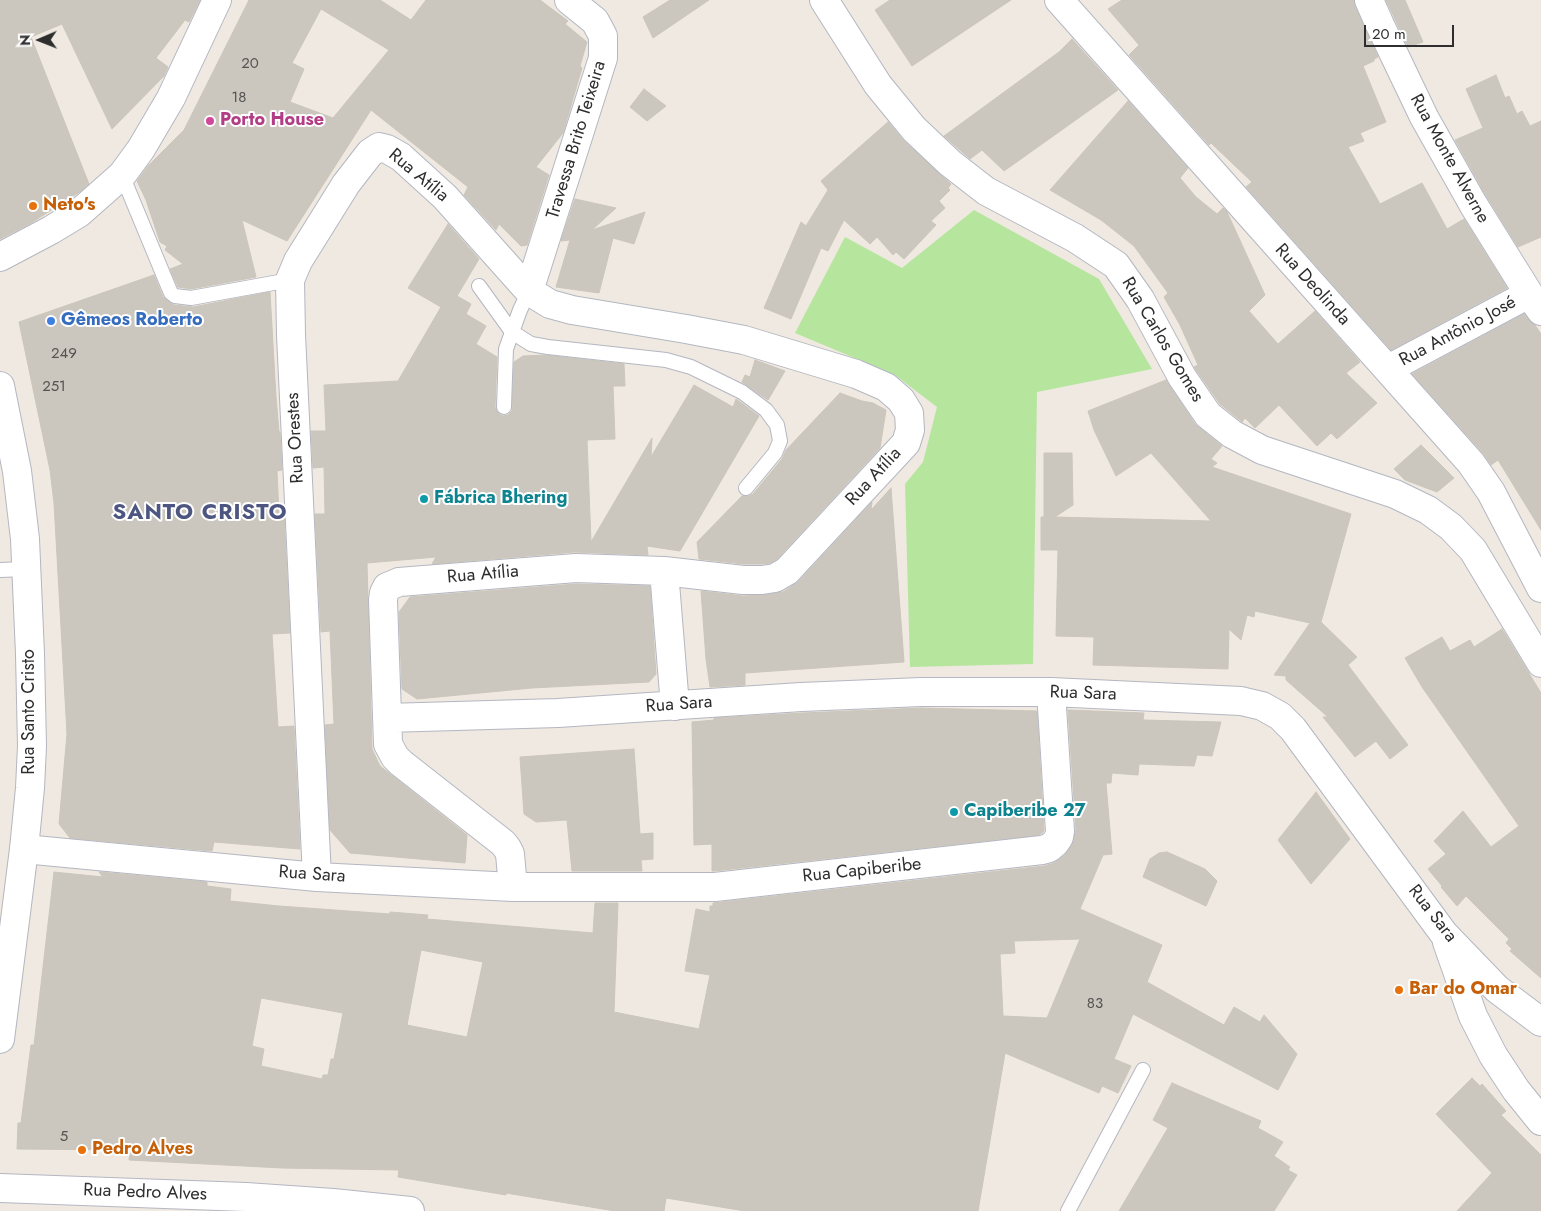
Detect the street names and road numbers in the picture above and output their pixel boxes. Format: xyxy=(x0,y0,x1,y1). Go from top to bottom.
street label: Travessa Brito Teixeira xyxy=(543,58,611,222)
street label: Rua Monte Alverne xyxy=(1405,91,1493,227)
street label: Rua Atília xyxy=(384,145,452,207)
street label: Rua Deolinda xyxy=(1270,240,1354,330)
street label: Rua Carlos Gomes xyxy=(1116,274,1208,406)
street label: Rua Antônio José xyxy=(1396,292,1520,372)
street label: Rua Orestes xyxy=(283,392,309,484)
street label: Rua Atília xyxy=(842,443,906,511)
street label: Rua Atília xyxy=(446,561,520,589)
street label: Rua Santo Cristo xyxy=(19,649,41,775)
street label: Rua Sara xyxy=(1049,682,1117,706)
street label: Rua Sara xyxy=(645,692,713,718)
street label: Rua Capiberibe xyxy=(801,854,923,888)
street label: Rua Sara xyxy=(278,862,346,888)
street label: Rua Sara xyxy=(1403,881,1461,947)
street label: Rua Pedro Alves xyxy=(83,1180,207,1206)

